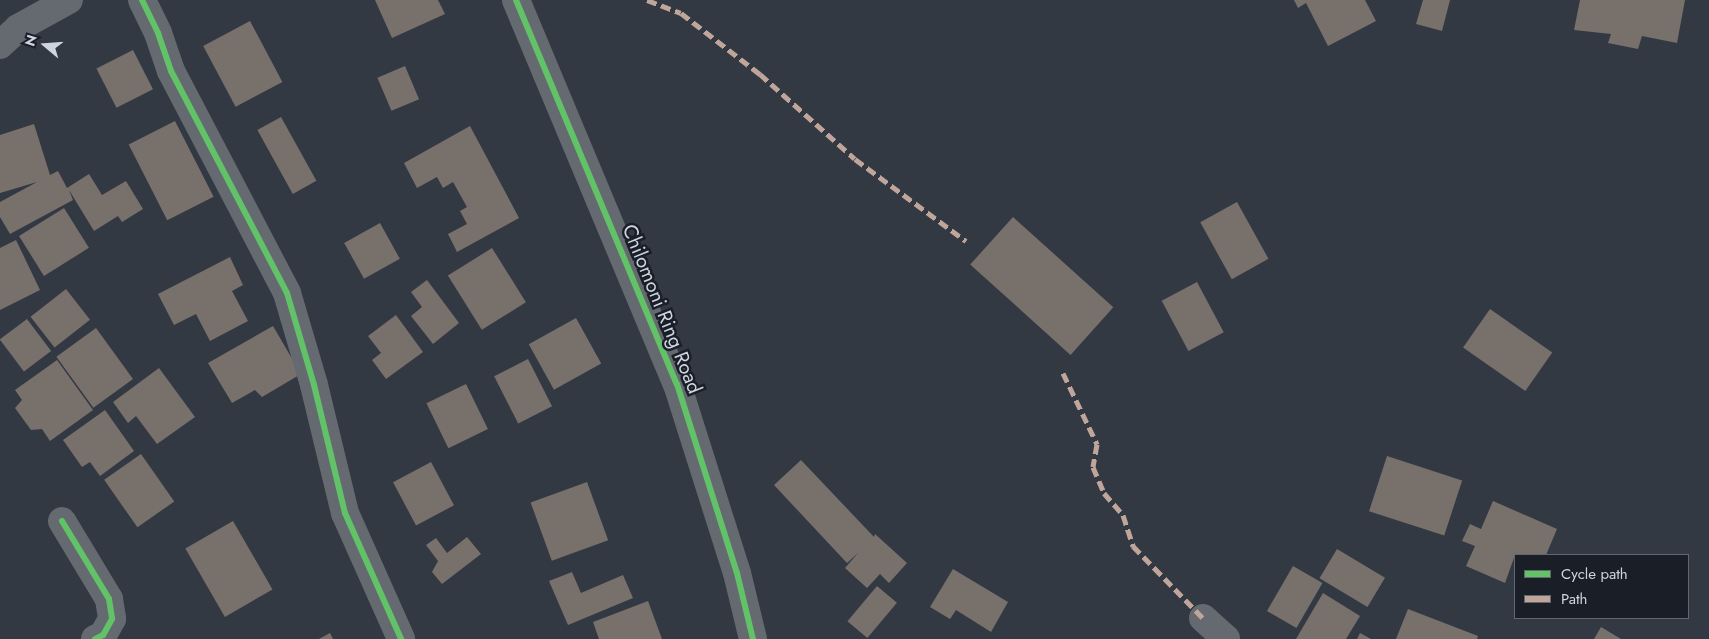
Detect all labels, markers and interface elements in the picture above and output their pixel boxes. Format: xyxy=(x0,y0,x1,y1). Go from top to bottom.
north arrow xyxy=(20,20,70,70)
text: N xyxy=(20,32,42,49)
street label: Chilomoni Ring Road xyxy=(617,221,707,397)
legend xyxy=(1514,554,1689,619)
text: Cycle path xyxy=(1561,563,1628,585)
text: Path xyxy=(1561,588,1587,610)

